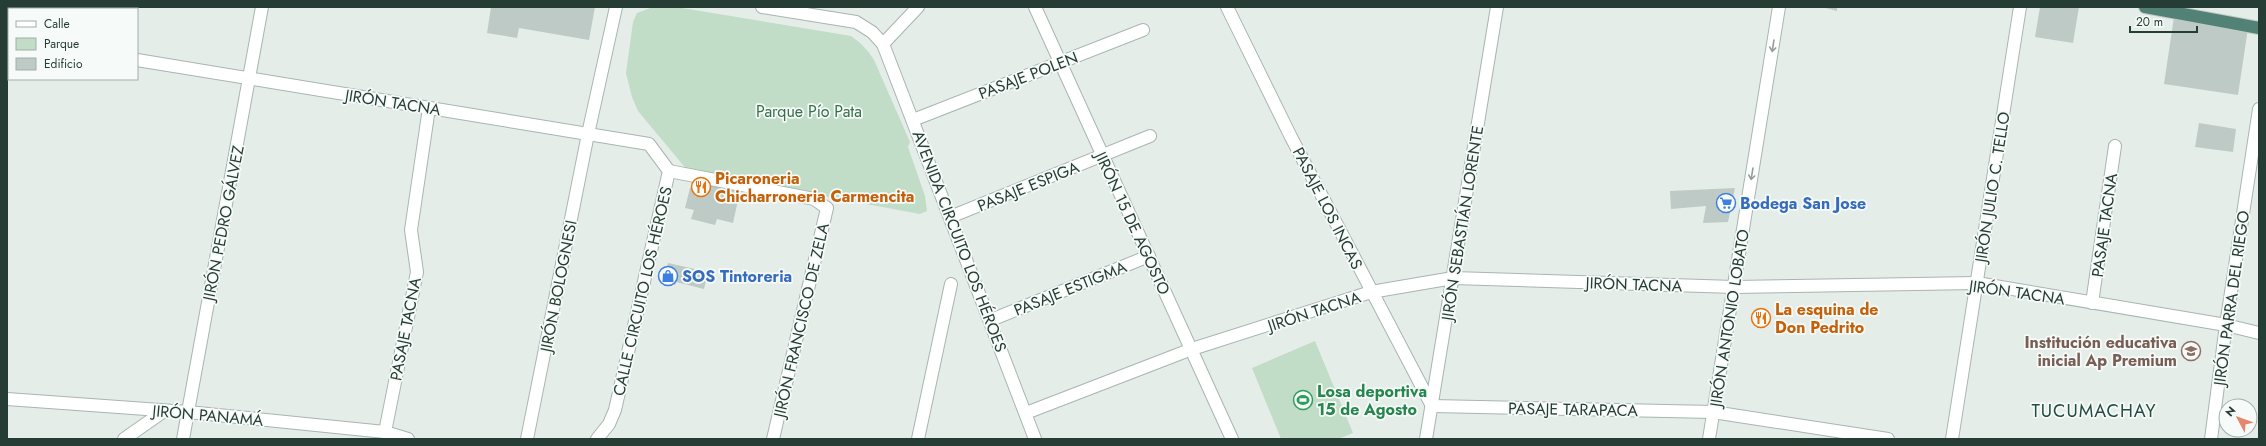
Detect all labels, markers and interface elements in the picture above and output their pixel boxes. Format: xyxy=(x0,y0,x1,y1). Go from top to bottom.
legend xyxy=(8,8,138,80)
scale bar xyxy=(2130,8,2197,34)
text: 20 m xyxy=(2136,13,2163,31)
text: Calle xyxy=(44,15,70,33)
text: Parque xyxy=(44,35,79,53)
one-way arrow xyxy=(1769,39,1777,52)
street label: PASAJE POLEN xyxy=(975,46,1081,105)
text: Edificio xyxy=(44,55,83,73)
street label: JIRÓN TACNA xyxy=(342,83,443,121)
park label: Parque Pío Pata xyxy=(756,100,862,123)
street label: JIRÓN JULIO C. TELLO xyxy=(1969,110,2016,266)
street label: JIRÓN SEBASTIÁN LORENTE xyxy=(1435,124,1489,324)
street label: AVENIDA CIRCUITO LOS HÉROES xyxy=(907,127,1013,355)
street label: JIRÓN PEDRO GÁLVEZ xyxy=(197,143,250,305)
street label: PASAJE LOS INCAS xyxy=(1287,143,1368,273)
street label: JIRÓN 15 DE AGOSTO xyxy=(1088,146,1176,298)
street label: PASAJE ESPIGA xyxy=(974,155,1083,217)
place label: Picaroneria Chicharroneria Carmencita xyxy=(715,167,914,208)
one-way arrow xyxy=(1748,167,1756,180)
street label: PASAJE TACNA xyxy=(2086,171,2123,279)
restaurant icon: Picaroneria Chicharroneria Carmencita xyxy=(690,176,712,198)
street label: CALLE CIRCUITO LOS HÉROES xyxy=(607,184,678,398)
supermarket icon: Bodega San Jose xyxy=(1715,192,1737,214)
place label: Bodega San Jose xyxy=(1740,192,1866,215)
street label: JIRÓN PARRA DEL RIEGO xyxy=(2208,209,2255,389)
street label: JIRÓN BOLOGNESI xyxy=(534,218,583,356)
street label: JIRÓN FRANCISCO DE ZELA xyxy=(767,220,835,421)
street label: JIRÓN ANTONIO LOBATO xyxy=(1704,228,1755,410)
street label: PASAJE ESTIGMA xyxy=(1010,255,1130,322)
shop icon: SOS Tintoreria xyxy=(657,265,679,287)
place label: SOS Tintoreria xyxy=(682,265,792,288)
street label: JIRÓN TACNA xyxy=(1583,271,1683,298)
street label: JIRÓN TACNA xyxy=(1966,274,2067,311)
street label: PASAJE TACNA xyxy=(384,275,427,383)
street label: JIRÓN TACNA xyxy=(1263,286,1364,338)
place label: La esquina de Don Pedrito xyxy=(1775,298,1879,339)
restaurant icon: La esquina de Don Pedrito xyxy=(1750,307,1772,329)
place label: Institución educativa inicial Ap Premium xyxy=(2025,331,2177,372)
school or university icon: Institución educativa inicial Ap Premium xyxy=(2180,340,2202,362)
place label: Losa deportiva 15 de Agosto xyxy=(1317,380,1427,421)
sports icon: Losa deportiva 15 de Agosto xyxy=(1292,389,1314,411)
street label: PASAJE TARAPACA xyxy=(1508,397,1639,422)
district label: TUCUMACHAY xyxy=(2031,398,2157,424)
north arrow xyxy=(2218,398,2258,438)
street label: JIRÓN PANAMÁ xyxy=(150,399,265,432)
text: N xyxy=(2222,403,2239,420)

